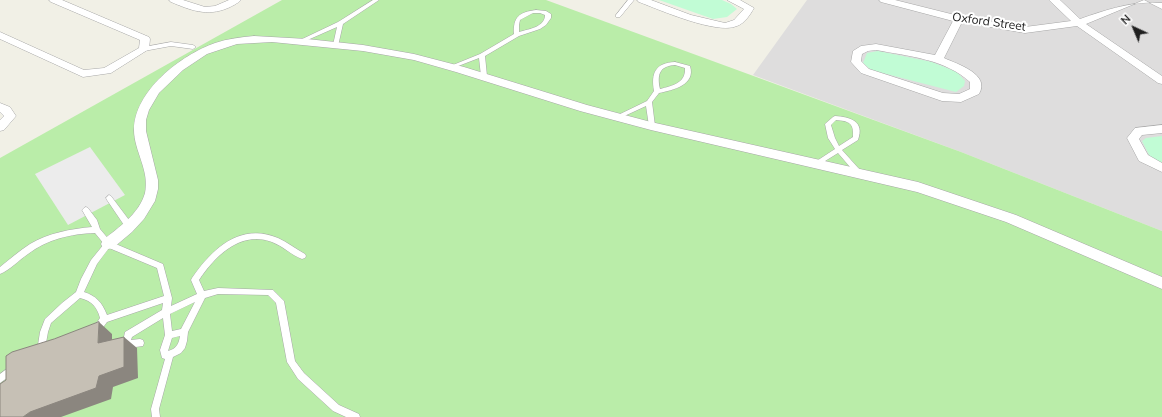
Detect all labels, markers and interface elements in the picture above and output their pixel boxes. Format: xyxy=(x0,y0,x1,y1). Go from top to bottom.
north arrow xyxy=(1114,8,1154,48)
street label: Oxford Street xyxy=(951,10,1027,34)
text: N xyxy=(1118,11,1134,27)

